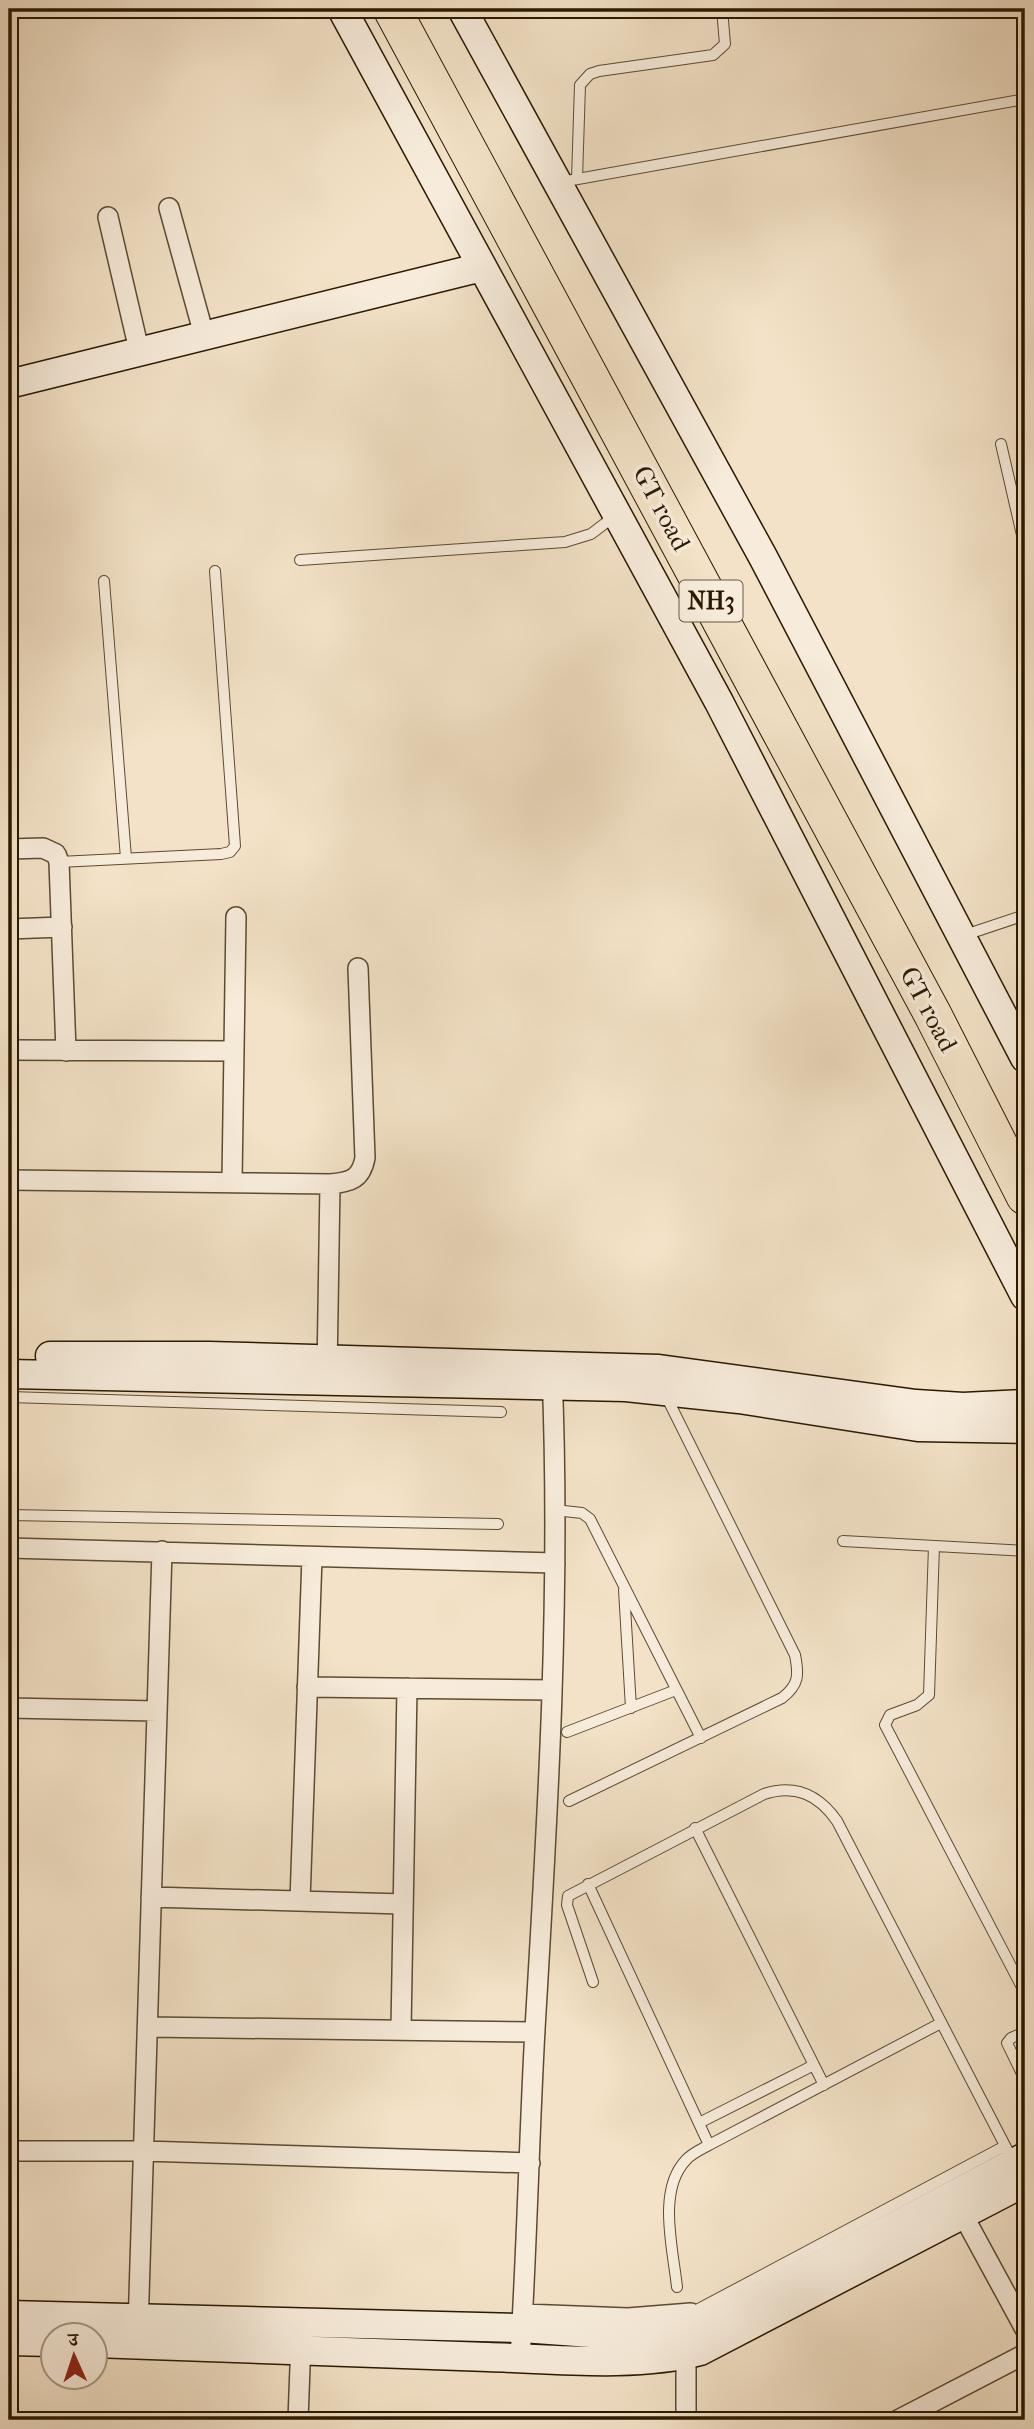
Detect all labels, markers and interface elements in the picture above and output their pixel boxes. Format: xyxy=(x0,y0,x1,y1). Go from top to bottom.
street label: GT road xyxy=(626,460,697,557)
road number: NH3 xyxy=(680,580,742,622)
street label: GT road xyxy=(893,961,964,1058)
north arrow xyxy=(38,2320,108,2390)
text: उ xyxy=(66,2329,80,2351)

